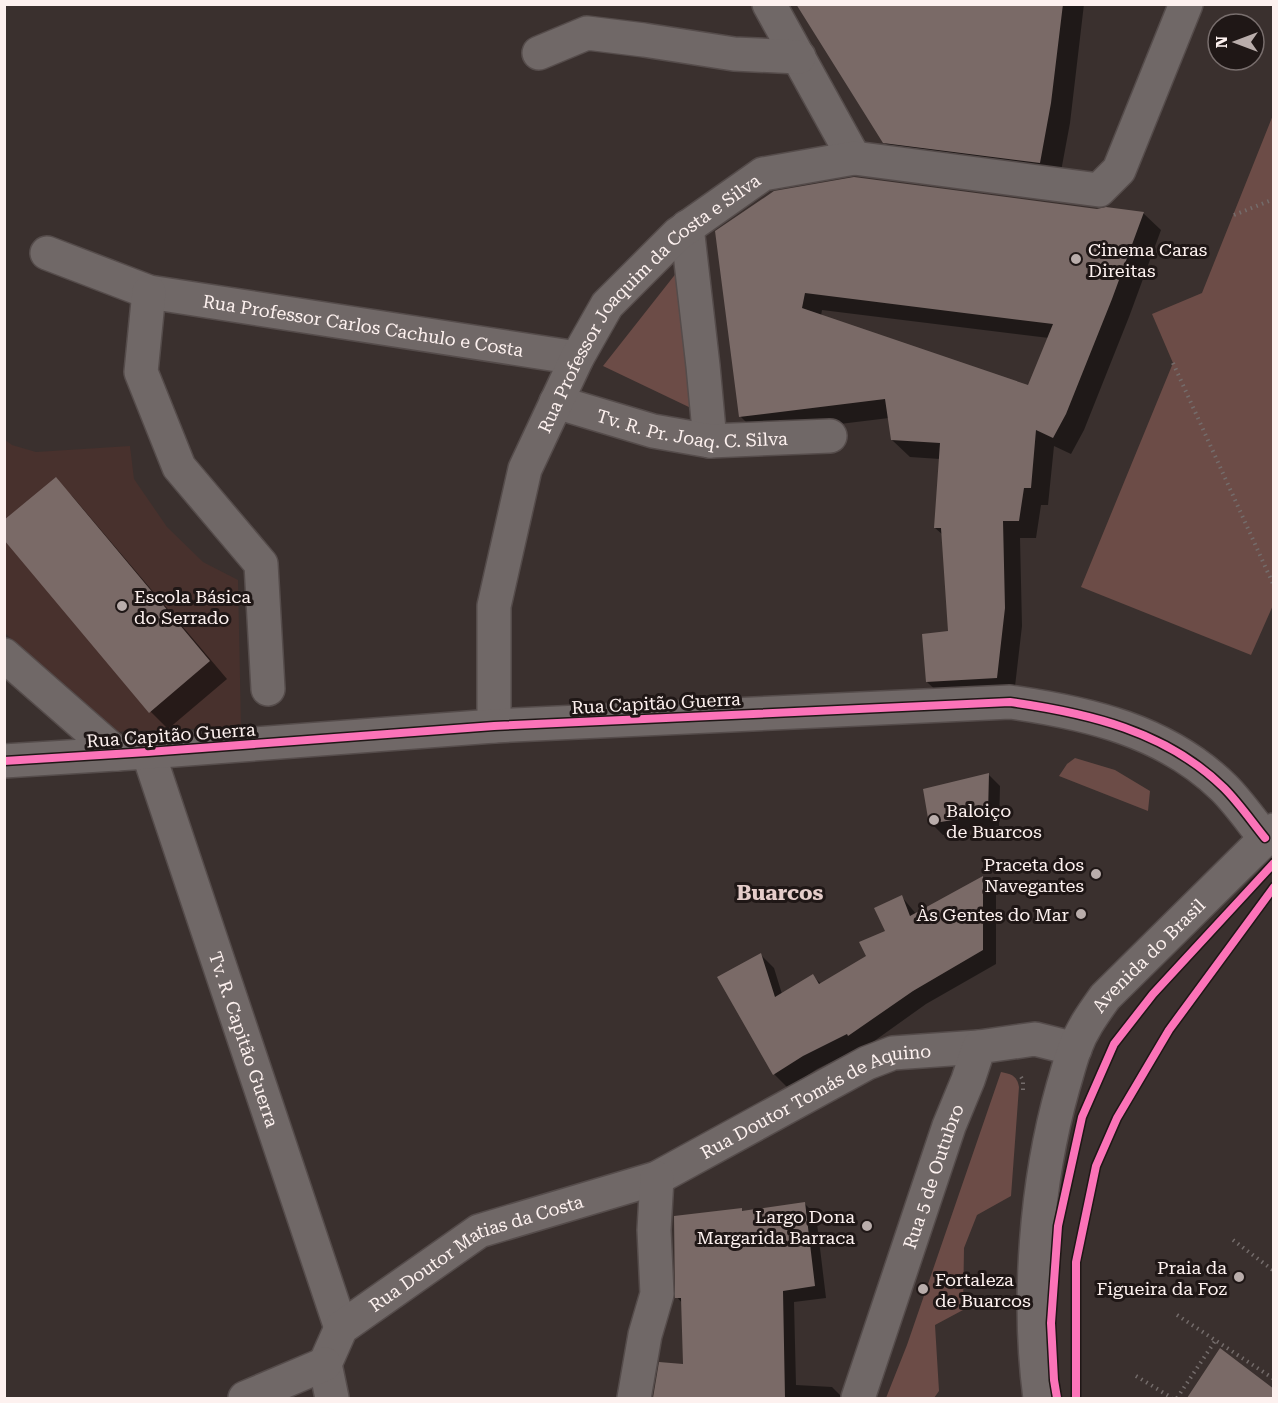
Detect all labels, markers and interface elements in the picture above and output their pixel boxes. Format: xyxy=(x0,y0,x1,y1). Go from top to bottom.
north arrow xyxy=(1206,12,1266,72)
text: N xyxy=(1212,36,1231,48)
street label: Rua Professor Joaquim da Costa e Silva xyxy=(533,169,764,436)
place label: Cinema Caras Direitas xyxy=(1088,239,1207,281)
marker: Cinema Caras Direitas xyxy=(1069,252,1083,266)
street label: Rua Professor Carlos Cachulo e Costa xyxy=(202,290,525,360)
street label: Tv. R. Pr. Joaq. C. Silva xyxy=(594,404,788,452)
place label: Escola Básica do Serrado xyxy=(134,586,251,628)
marker: Escola Básica do Serrado xyxy=(115,599,129,613)
street label: Rua Capitão Guerra xyxy=(571,688,741,718)
street label: Rua Capitão Guerra xyxy=(86,719,257,751)
place label: Baloiço de Buarcos xyxy=(946,800,1042,842)
marker: Baloiço de Buarcos xyxy=(927,813,941,827)
place label: Praceta dos Navegantes xyxy=(984,854,1084,896)
marker: Praceta dos Navegantes xyxy=(1089,867,1103,881)
district label: Buarcos xyxy=(737,881,824,905)
street label: Avenida do Brasil xyxy=(1087,894,1209,1016)
place label: Às Gentes do Mar xyxy=(916,904,1069,925)
marker: Às Gentes do Mar xyxy=(1074,907,1088,921)
street label: Tv. R. Capitão Guerra xyxy=(205,949,284,1130)
street label: Rua Doutor Tomás de Aquino xyxy=(697,1040,932,1163)
street label: Rua 5 de Outubro xyxy=(898,1101,968,1251)
street label: Rua Doutor Matias da Costa xyxy=(365,1190,586,1316)
place label: Largo Dona Margarida Barraca xyxy=(697,1206,855,1248)
marker: Largo Dona Margarida Barraca xyxy=(860,1219,874,1233)
place label: Praia da Figueira da Foz xyxy=(1097,1257,1228,1299)
place label: Fortaleza de Buarcos xyxy=(935,1269,1031,1311)
marker: Praia da Figueira da Foz xyxy=(1232,1270,1246,1284)
marker: Fortaleza de Buarcos xyxy=(916,1282,930,1296)

